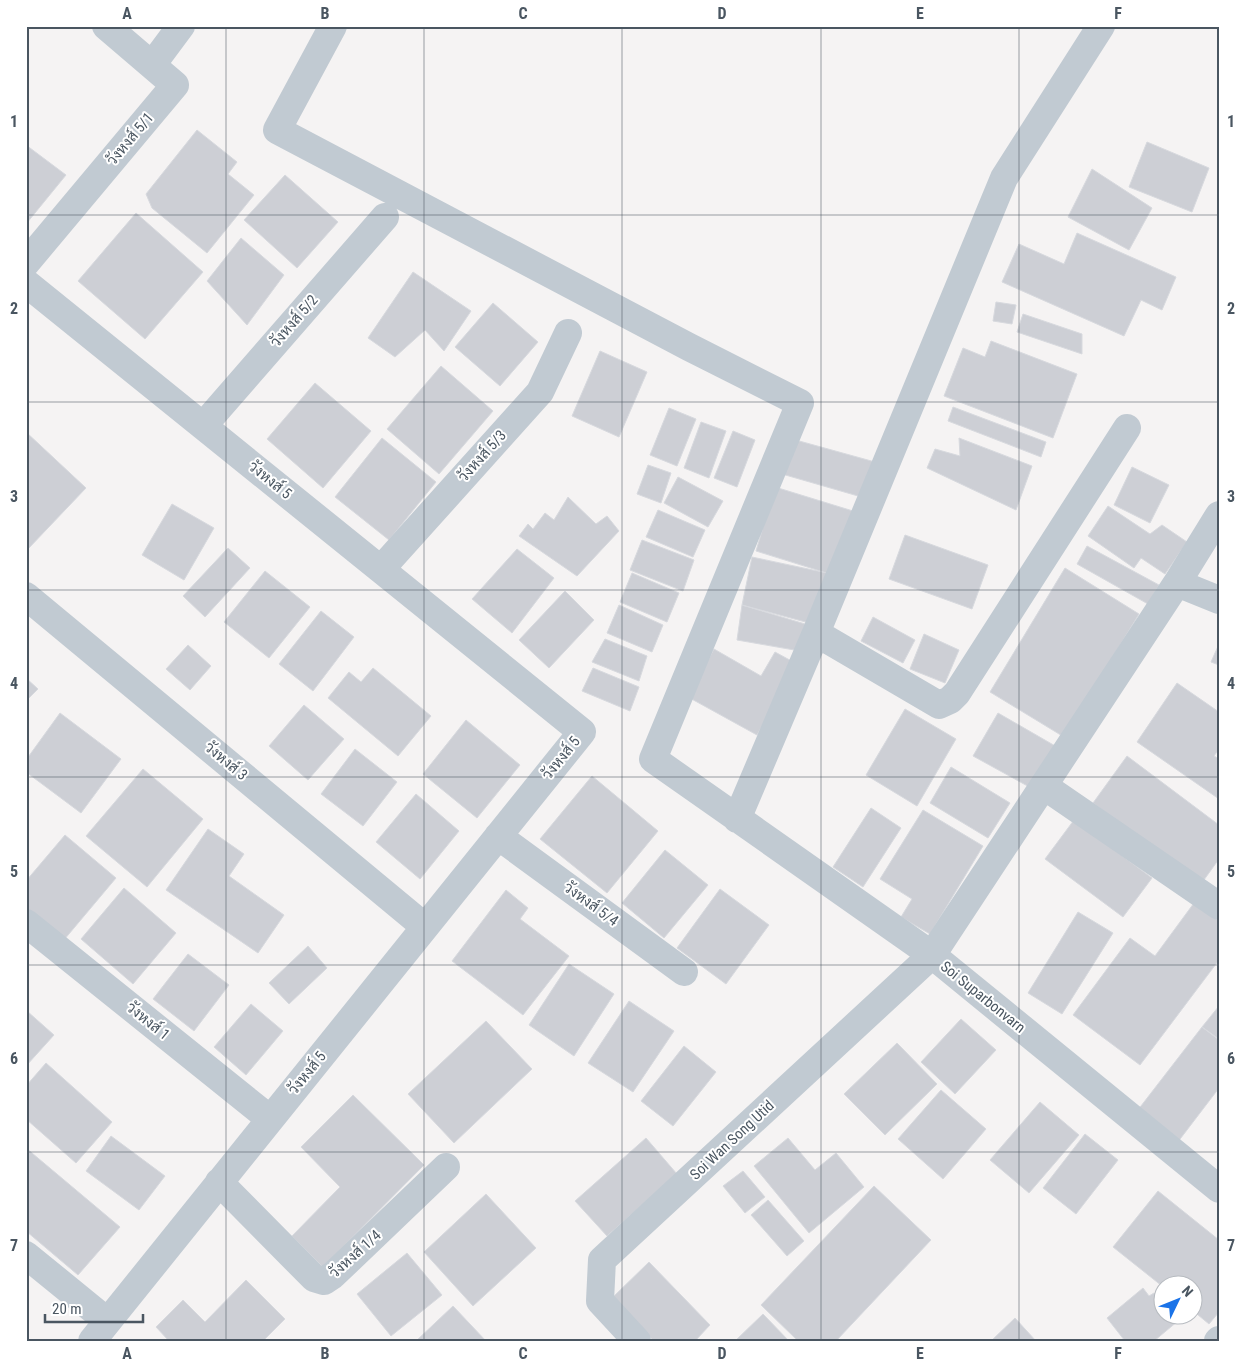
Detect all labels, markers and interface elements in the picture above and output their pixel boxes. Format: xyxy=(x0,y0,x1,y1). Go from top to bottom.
text: A xyxy=(122,4,132,23)
text: B xyxy=(321,4,330,23)
text: C xyxy=(518,4,528,23)
text: D xyxy=(717,4,727,23)
text: E xyxy=(916,4,924,23)
text: F xyxy=(1114,4,1122,23)
street label: วังหงส์ 5/1 xyxy=(102,108,157,169)
text: 1 xyxy=(10,112,18,131)
text: 1 xyxy=(1227,112,1235,131)
street label: วังหงส์ 5/2 xyxy=(266,291,322,351)
text: 2 xyxy=(10,299,18,318)
text: 2 xyxy=(1227,299,1235,318)
street label: วังหงส์ 5/3 xyxy=(453,426,510,486)
street label: วังหงส์ 5 xyxy=(245,456,296,503)
text: 3 xyxy=(10,487,18,506)
text: 3 xyxy=(1227,487,1235,506)
text: 4 xyxy=(10,674,18,693)
text: 4 xyxy=(1227,674,1235,693)
street label: วังหงส์ 5 xyxy=(537,732,584,783)
street label: วังหงส์ 3 xyxy=(201,737,252,784)
text: 5 xyxy=(10,862,18,881)
text: 5 xyxy=(1227,862,1235,881)
street label: วังหงส์ 5/4 xyxy=(560,877,623,930)
street label: Soi Suparbonvarn xyxy=(937,957,1029,1037)
street label: วังหงส์ 1 xyxy=(123,997,174,1044)
street label: วังหงส์ 5 xyxy=(283,1047,330,1098)
text: 6 xyxy=(10,1049,18,1068)
text: 6 xyxy=(1227,1049,1235,1068)
street label: Soi Wan Song Utid xyxy=(686,1096,778,1184)
street label: วังหงส์ 1/4 xyxy=(325,1225,385,1282)
text: 7 xyxy=(10,1236,18,1255)
text: 7 xyxy=(1227,1236,1235,1255)
north arrow xyxy=(1152,1274,1202,1324)
text: N xyxy=(1179,1283,1196,1300)
scale bar xyxy=(45,1292,142,1324)
text: 20 m xyxy=(52,1300,82,1318)
text: A xyxy=(122,1344,132,1363)
text: B xyxy=(321,1344,330,1363)
text: C xyxy=(518,1344,528,1363)
text: D xyxy=(717,1344,727,1363)
text: E xyxy=(916,1344,924,1363)
text: F xyxy=(1114,1344,1122,1363)

